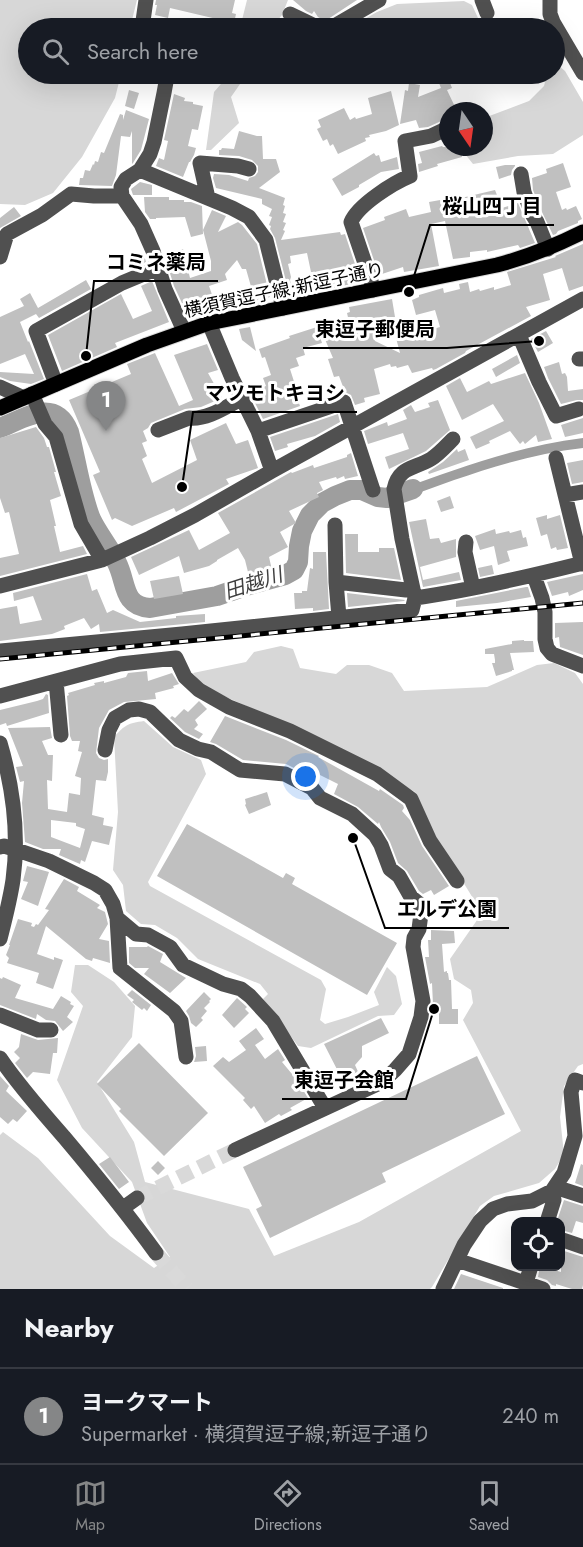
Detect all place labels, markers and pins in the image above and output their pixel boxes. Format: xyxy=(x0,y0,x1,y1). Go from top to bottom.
callout: 桜山四丁目 xyxy=(430,187,554,225)
callout: コミネ薬局 xyxy=(94,243,218,281)
callout: 東逗子郵便局 xyxy=(303,310,447,348)
callout: マツモトキヨシ xyxy=(193,374,357,412)
pin: 1 xyxy=(86,382,126,431)
callout: エルデ公園 xyxy=(385,890,509,928)
callout: 東逗子会館 xyxy=(282,1061,406,1099)

